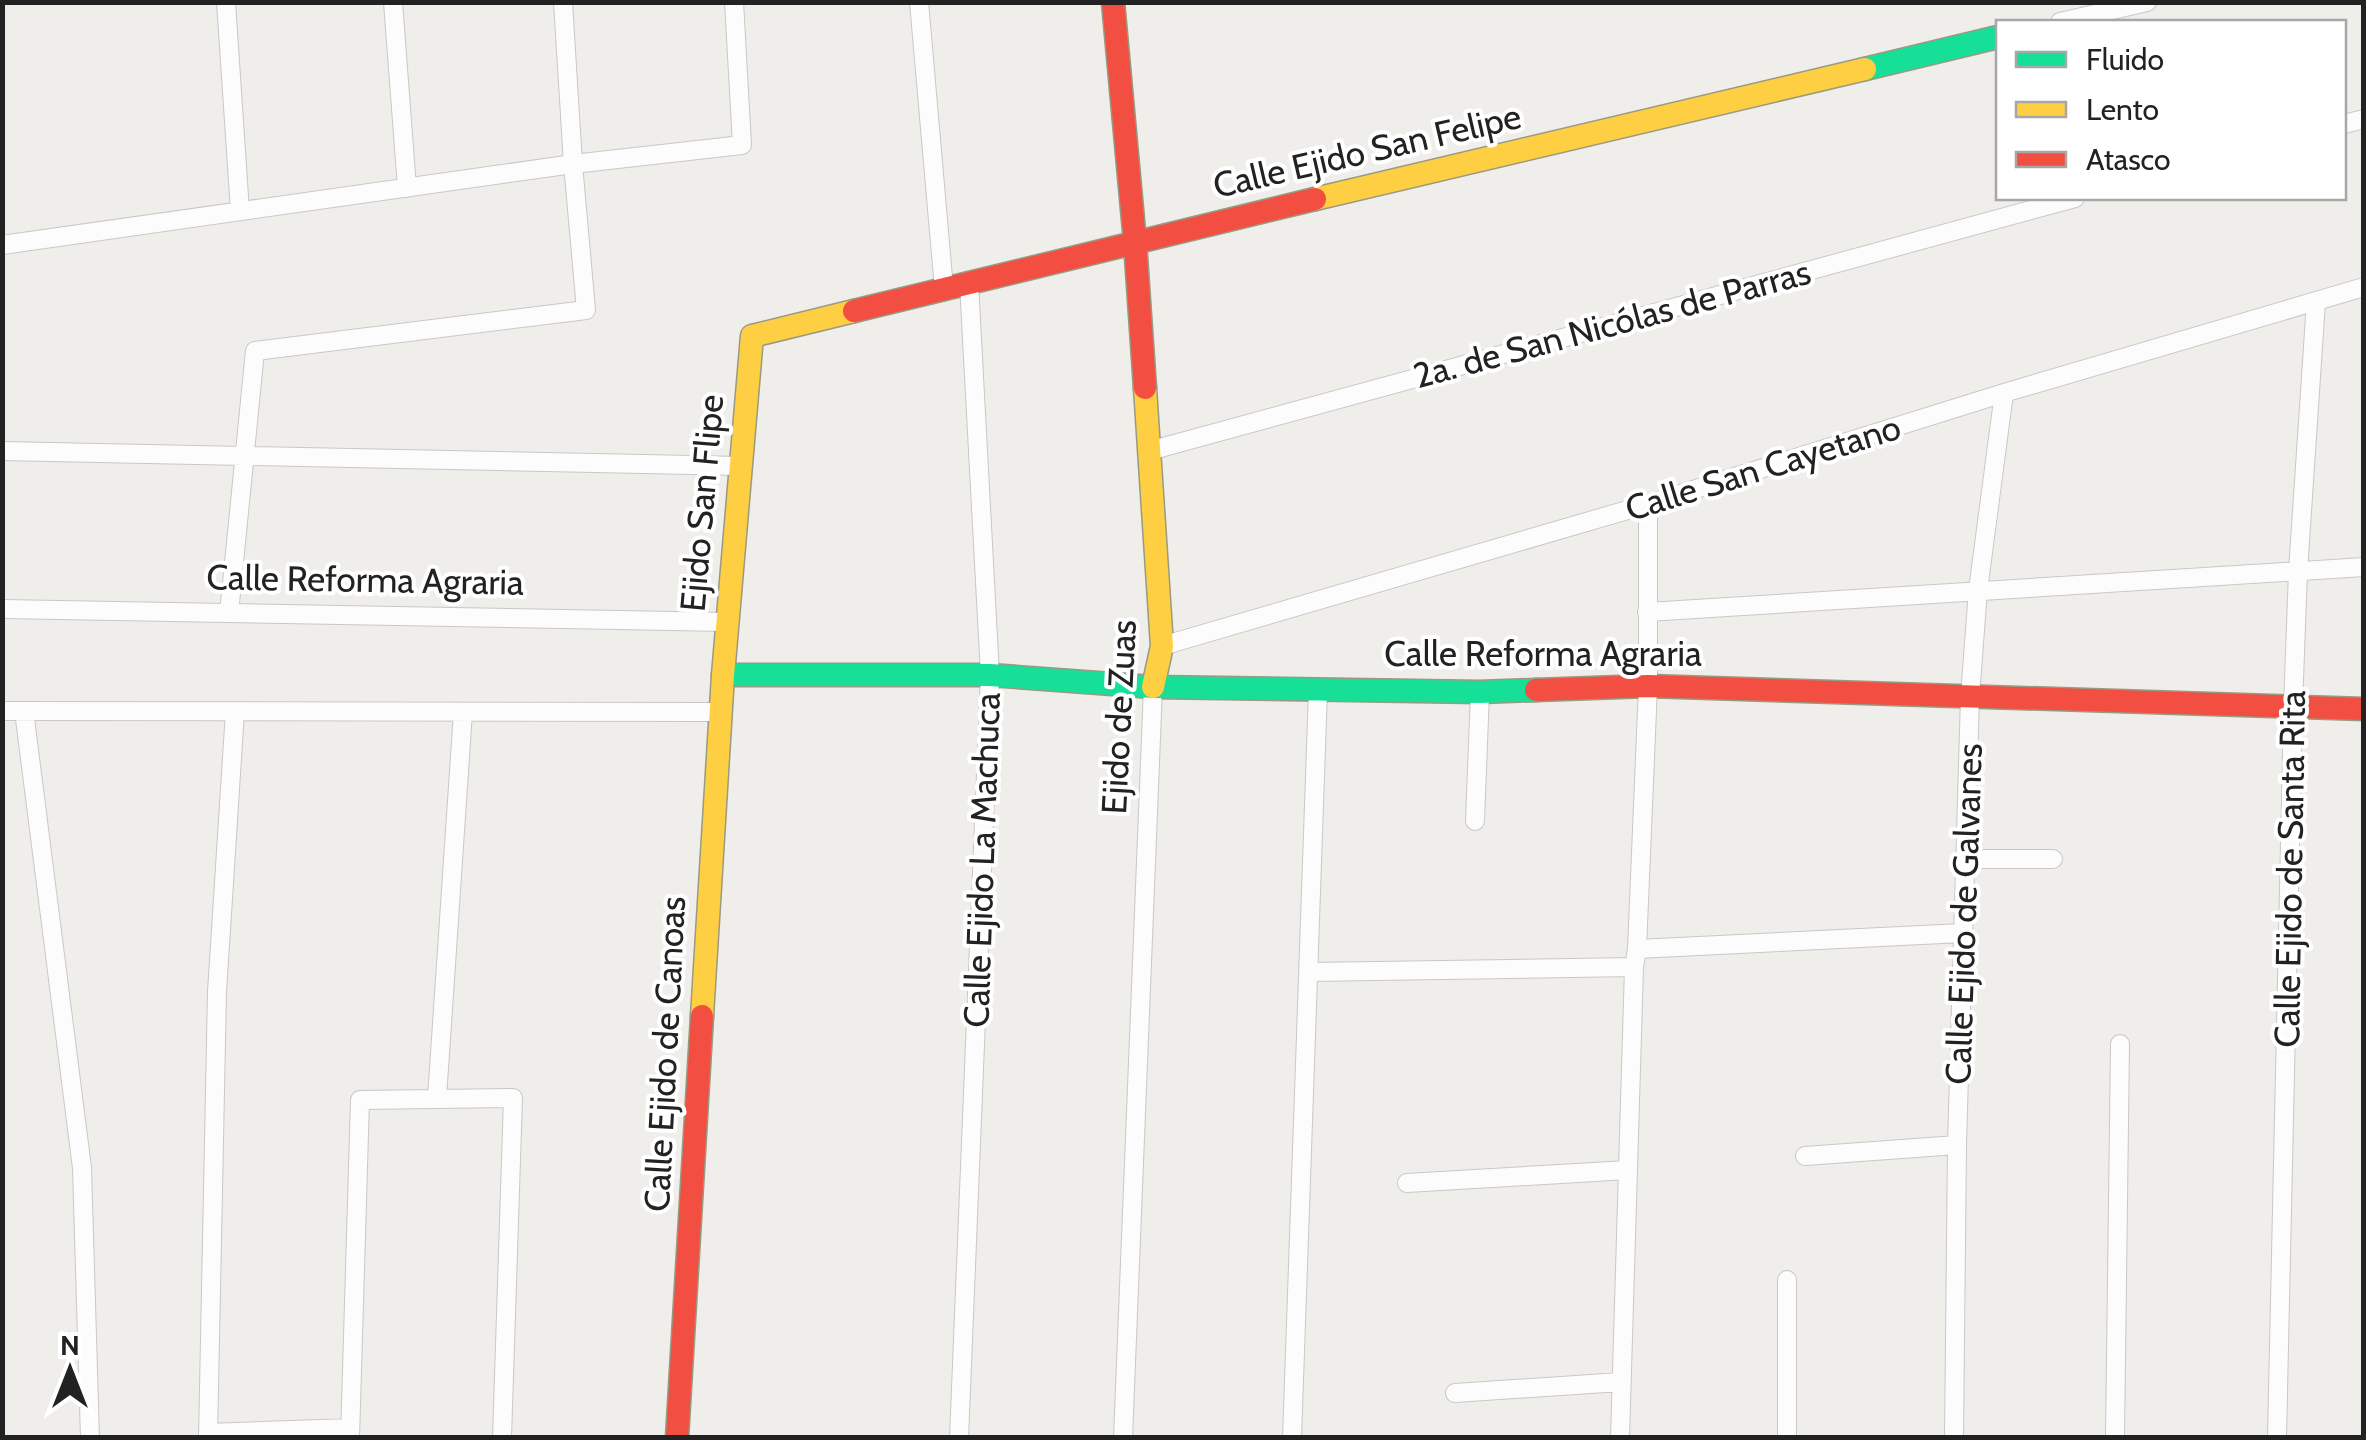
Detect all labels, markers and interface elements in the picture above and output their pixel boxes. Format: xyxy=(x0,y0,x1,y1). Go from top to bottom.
legend xyxy=(1996,20,2346,200)
text: Fluido xyxy=(2086,41,2164,78)
text: Lento xyxy=(2086,91,2159,128)
street label: Calle Ejido San Felipe xyxy=(1209,94,1525,207)
text: Atasco xyxy=(2086,141,2171,178)
street label: 2a. de San Nicólas de Parras xyxy=(1409,250,1815,397)
street label: Ejido San Flipe xyxy=(671,393,732,613)
street label: Calle San Cayetano xyxy=(1620,405,1906,530)
street label: Calle Reforma Agraria xyxy=(206,555,524,604)
street label: Ejido de Zuas xyxy=(1092,619,1145,815)
street label: Calle Reforma Agraria xyxy=(1384,632,1702,675)
street label: Calle Ejido de Santa Rita xyxy=(2265,690,2314,1048)
street label: Calle Ejido La Machuca xyxy=(954,692,1009,1028)
street label: Calle Ejido de Galvanes xyxy=(1936,743,1991,1085)
street label: Calle Ejido de Canoas xyxy=(635,895,694,1213)
north arrow xyxy=(20,1320,120,1420)
text: N xyxy=(60,1328,80,1362)

